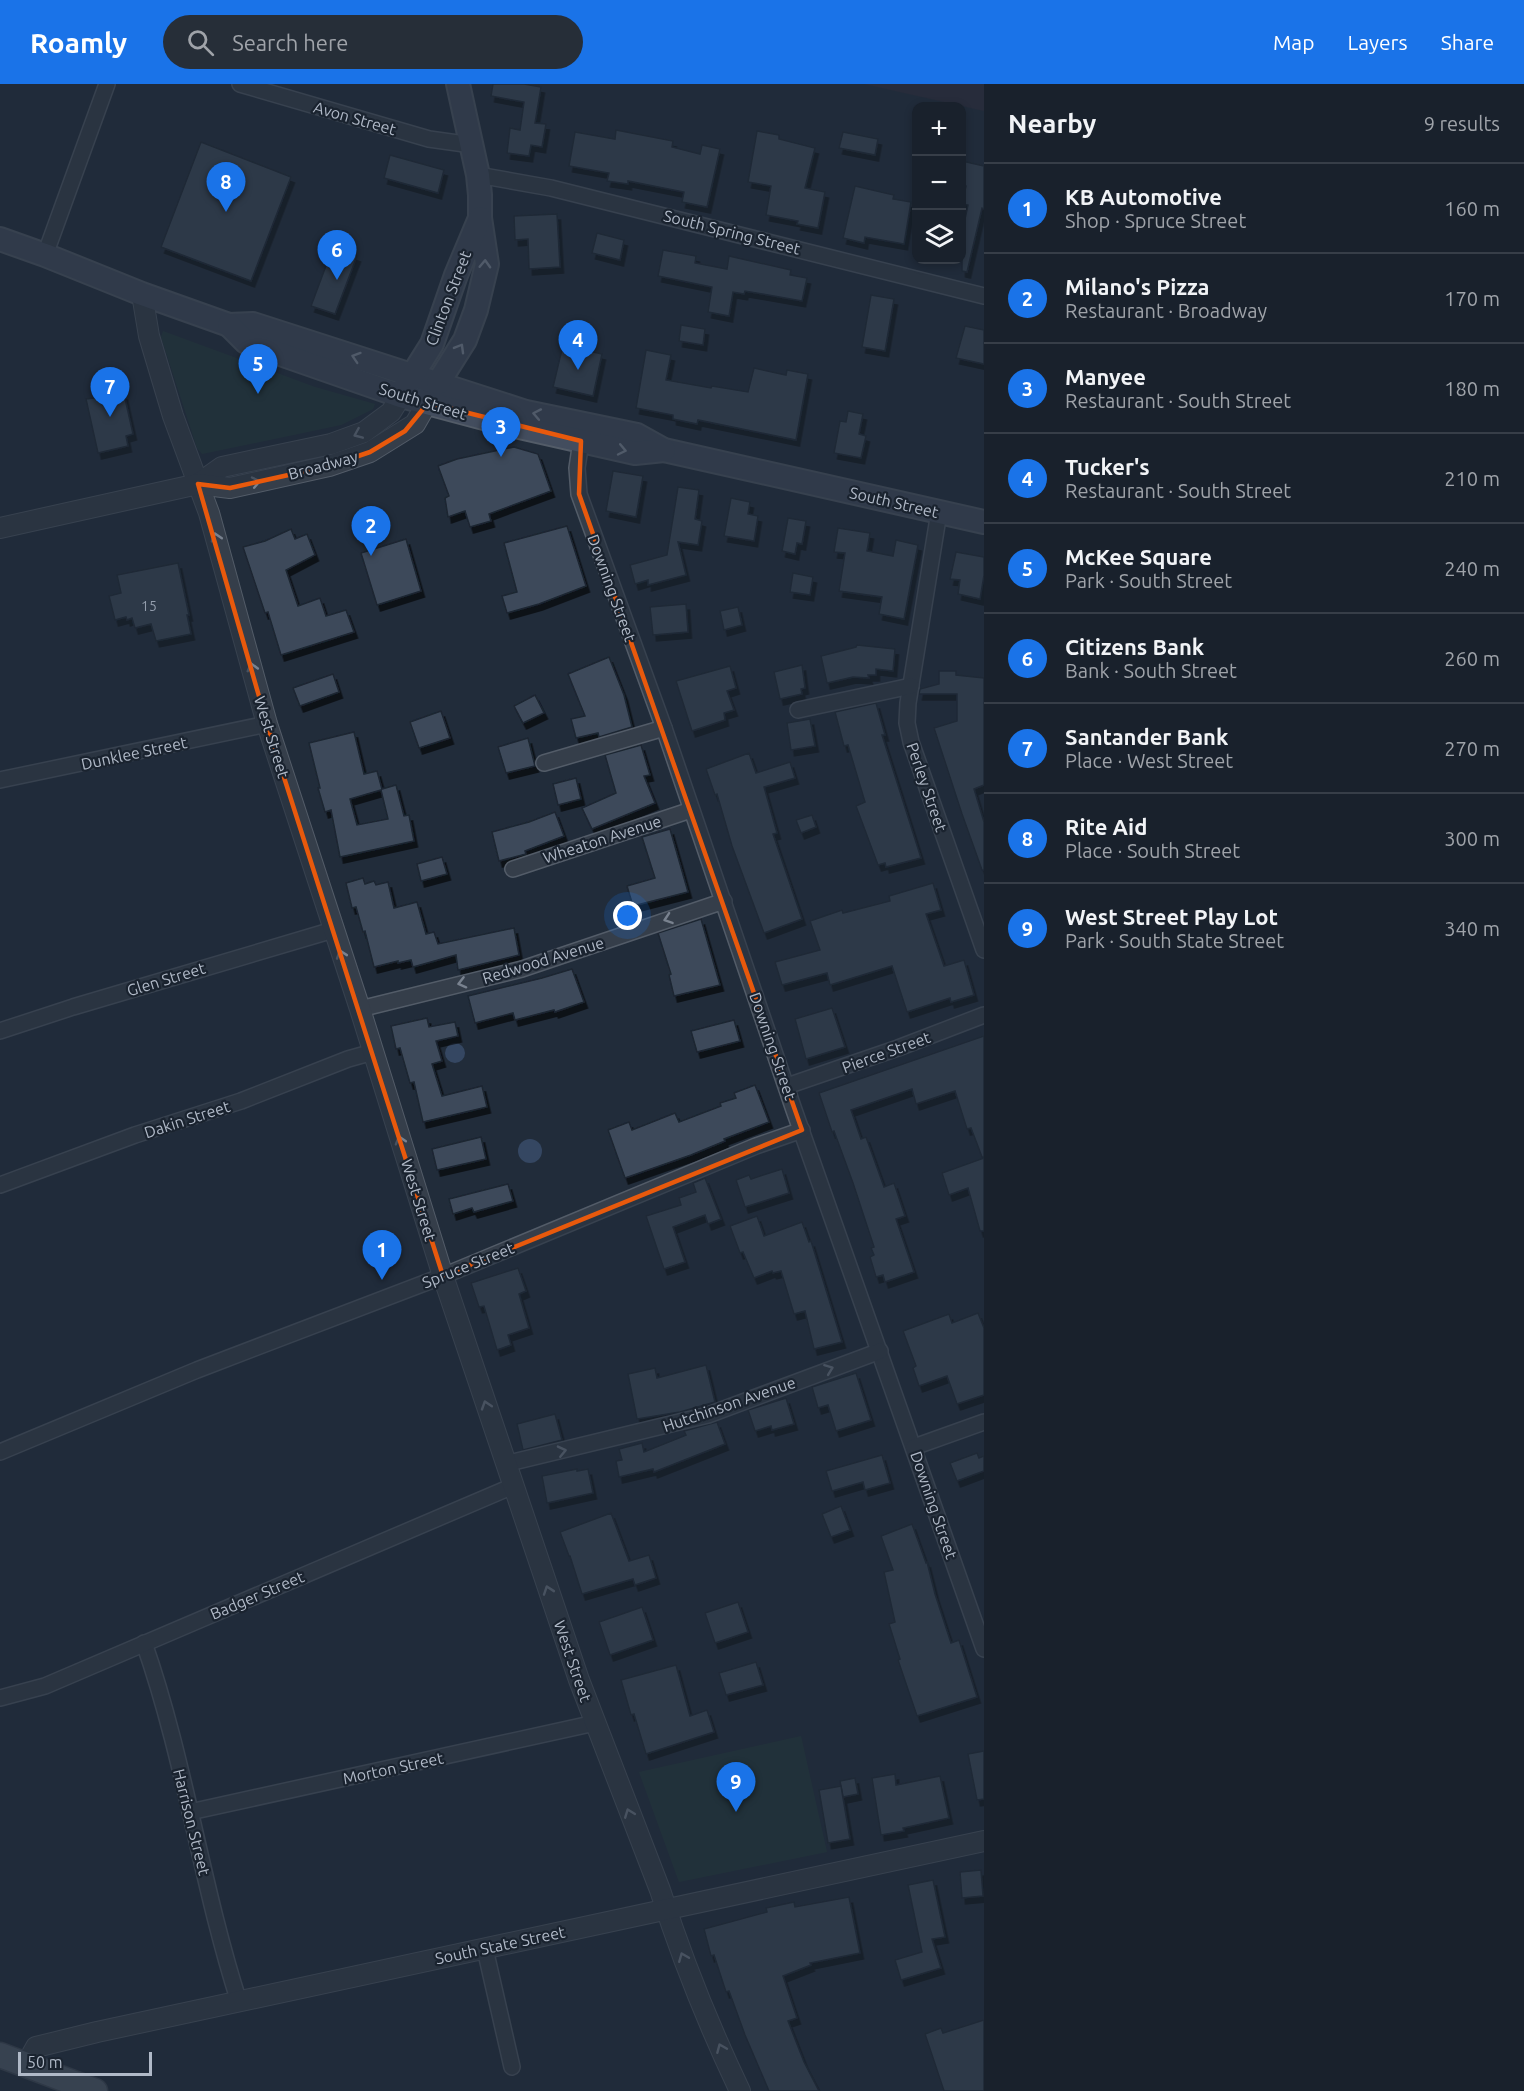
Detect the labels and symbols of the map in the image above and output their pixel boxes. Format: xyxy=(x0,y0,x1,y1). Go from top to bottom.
street label: Avon Street xyxy=(312,98,399,139)
pin: 8 xyxy=(206,162,246,212)
street label: South Spring Street xyxy=(662,206,803,258)
pin: 6 xyxy=(318,230,356,280)
street label: Clinton Street xyxy=(422,247,475,348)
one-way arrow xyxy=(478,259,491,268)
pin: 4 xyxy=(558,320,598,370)
pin: 5 xyxy=(238,344,278,394)
one-way arrow xyxy=(453,344,464,354)
one-way arrow xyxy=(351,351,362,364)
pin: 7 xyxy=(90,368,130,417)
street label: South Street xyxy=(377,379,470,423)
pin: 3 xyxy=(482,408,520,457)
one-way arrow xyxy=(532,408,542,421)
one-way arrow xyxy=(353,427,364,439)
one-way arrow xyxy=(617,443,627,456)
street label: Broadway xyxy=(286,447,360,483)
one-way arrow xyxy=(250,476,260,489)
street label: South Street xyxy=(848,483,941,521)
pin: 2 xyxy=(352,506,391,556)
one-way arrow xyxy=(211,532,223,543)
street label: Downing Street xyxy=(584,532,640,645)
house number: 15 xyxy=(141,598,157,614)
one-way arrow xyxy=(246,663,259,673)
street label: West Street xyxy=(251,694,293,781)
street label: Dunklee Street xyxy=(79,733,189,773)
street label: Perley Street xyxy=(903,740,951,835)
street label: Wheaton Avenue xyxy=(541,811,663,867)
your location xyxy=(613,901,642,930)
one-way arrow xyxy=(663,912,674,925)
street label: Redwood Avenue xyxy=(480,933,606,987)
one-way arrow xyxy=(336,949,348,960)
street label: Glen Street xyxy=(125,958,208,999)
one-way arrow xyxy=(457,976,467,989)
street label: Downing Street xyxy=(746,990,800,1103)
street label: Pierce Street xyxy=(839,1027,933,1076)
street label: Dakin Street xyxy=(142,1096,233,1141)
one-way arrow xyxy=(395,1135,407,1146)
street label: West Street xyxy=(398,1157,440,1244)
pin: 1 xyxy=(362,1230,401,1280)
street label: Spruce Street xyxy=(419,1238,517,1292)
one-way arrow xyxy=(823,1364,833,1377)
street label: Hutchinson Avenue xyxy=(660,1373,798,1435)
one-way arrow xyxy=(480,1400,493,1411)
one-way arrow xyxy=(557,1445,567,1458)
street label: Downing Street xyxy=(907,1449,961,1562)
street label: Badger Street xyxy=(207,1567,307,1623)
one-way arrow xyxy=(543,1585,556,1596)
street label: West Street xyxy=(551,1618,596,1705)
street label: Morton Street xyxy=(341,1748,446,1787)
pin: 9 xyxy=(716,1762,756,1812)
street label: Harrison Street xyxy=(170,1767,214,1878)
one-way arrow xyxy=(624,1808,636,1819)
street label: South State Street xyxy=(433,1922,567,1968)
one-way arrow xyxy=(678,1952,690,1963)
one-way arrow xyxy=(716,2043,728,2054)
scale bar xyxy=(18,2049,152,2076)

